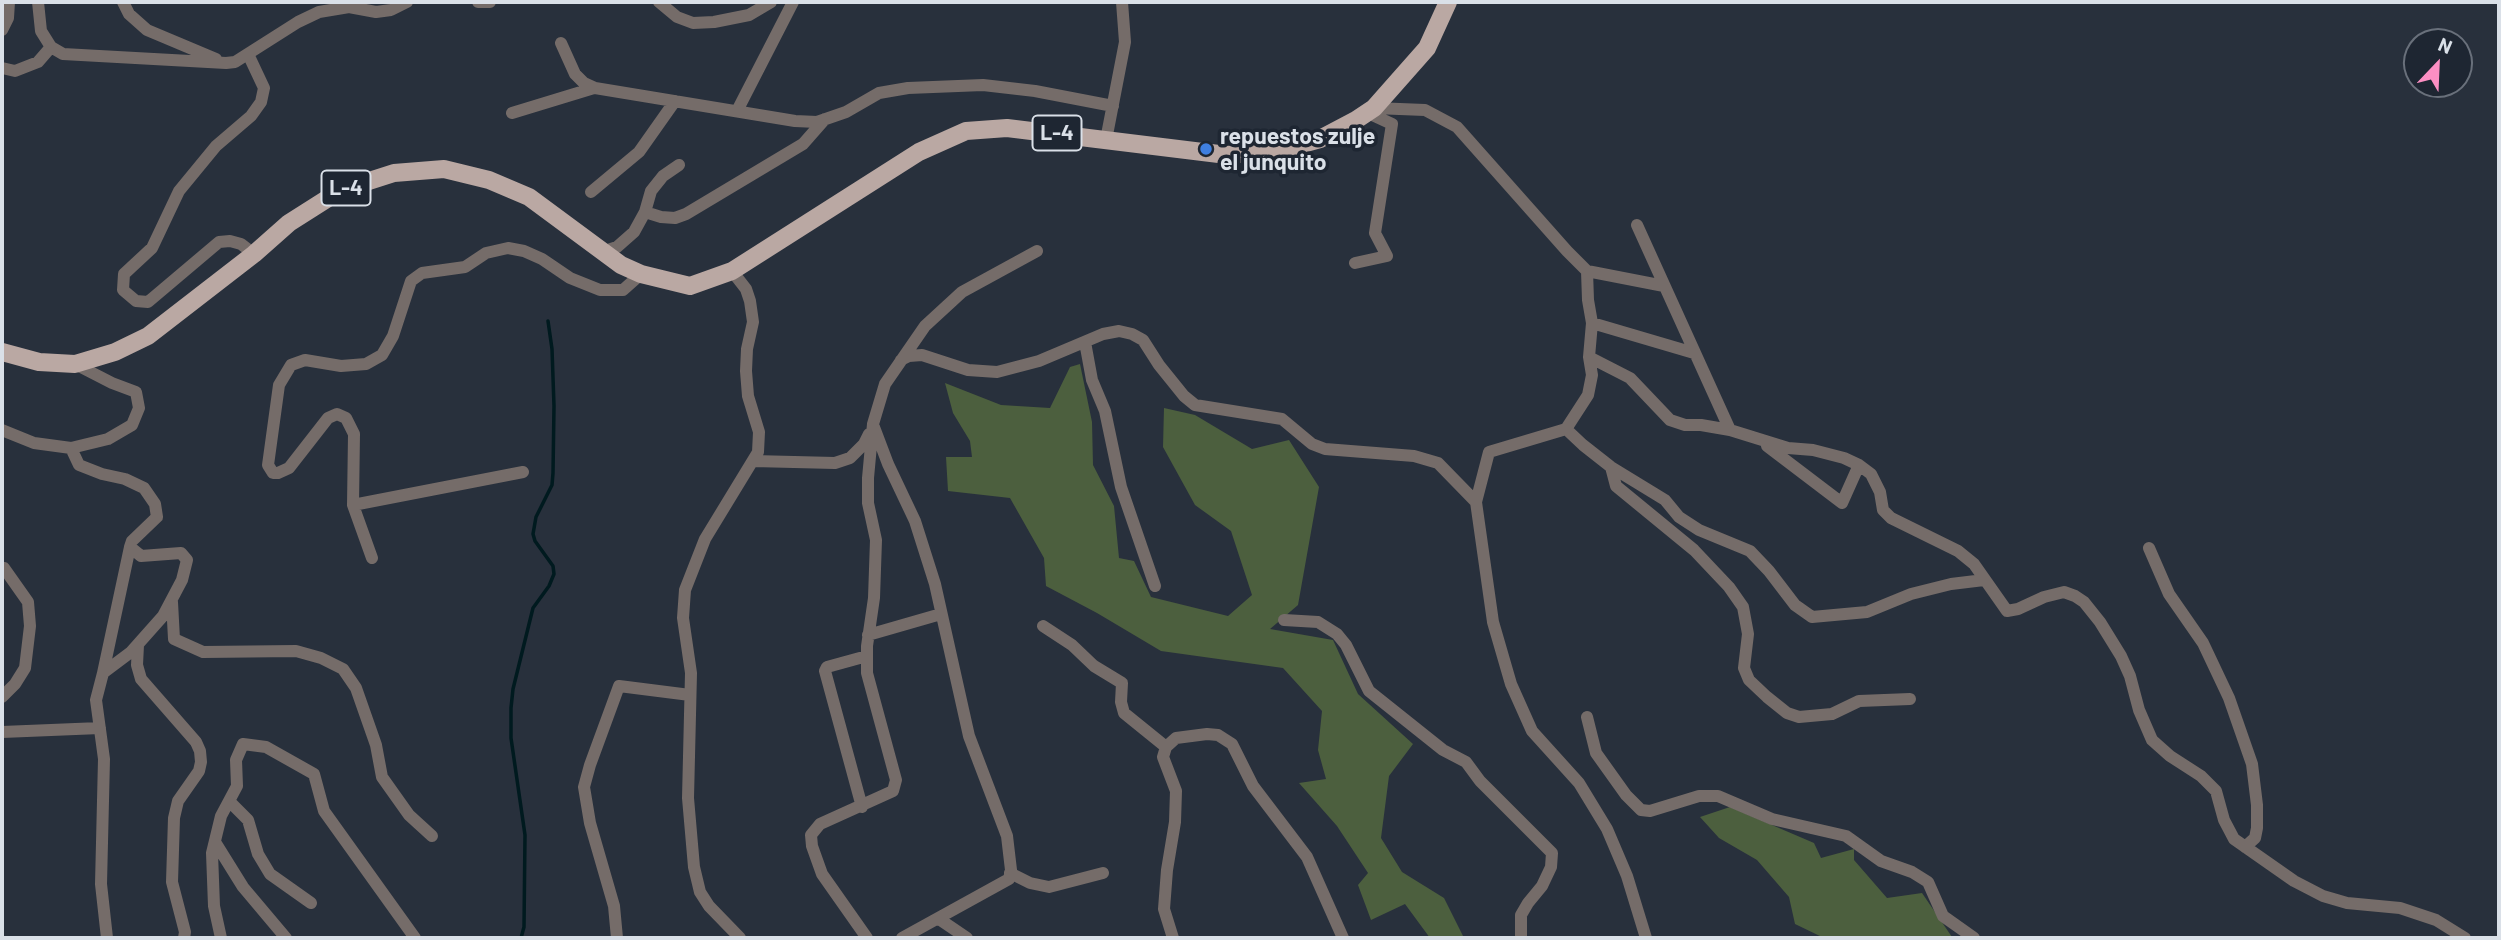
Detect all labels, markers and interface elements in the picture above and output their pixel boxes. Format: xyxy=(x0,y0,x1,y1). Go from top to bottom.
north arrow xyxy=(2403,28,2473,98)
text: N xyxy=(2435,32,2456,58)
road number: L-4 xyxy=(1032,116,1082,150)
place label: repuestos zulje el junquito xyxy=(1220,122,1375,176)
marker: repuestos zulje el junquito xyxy=(1198,141,1214,157)
road number: L-4 xyxy=(322,170,370,206)

